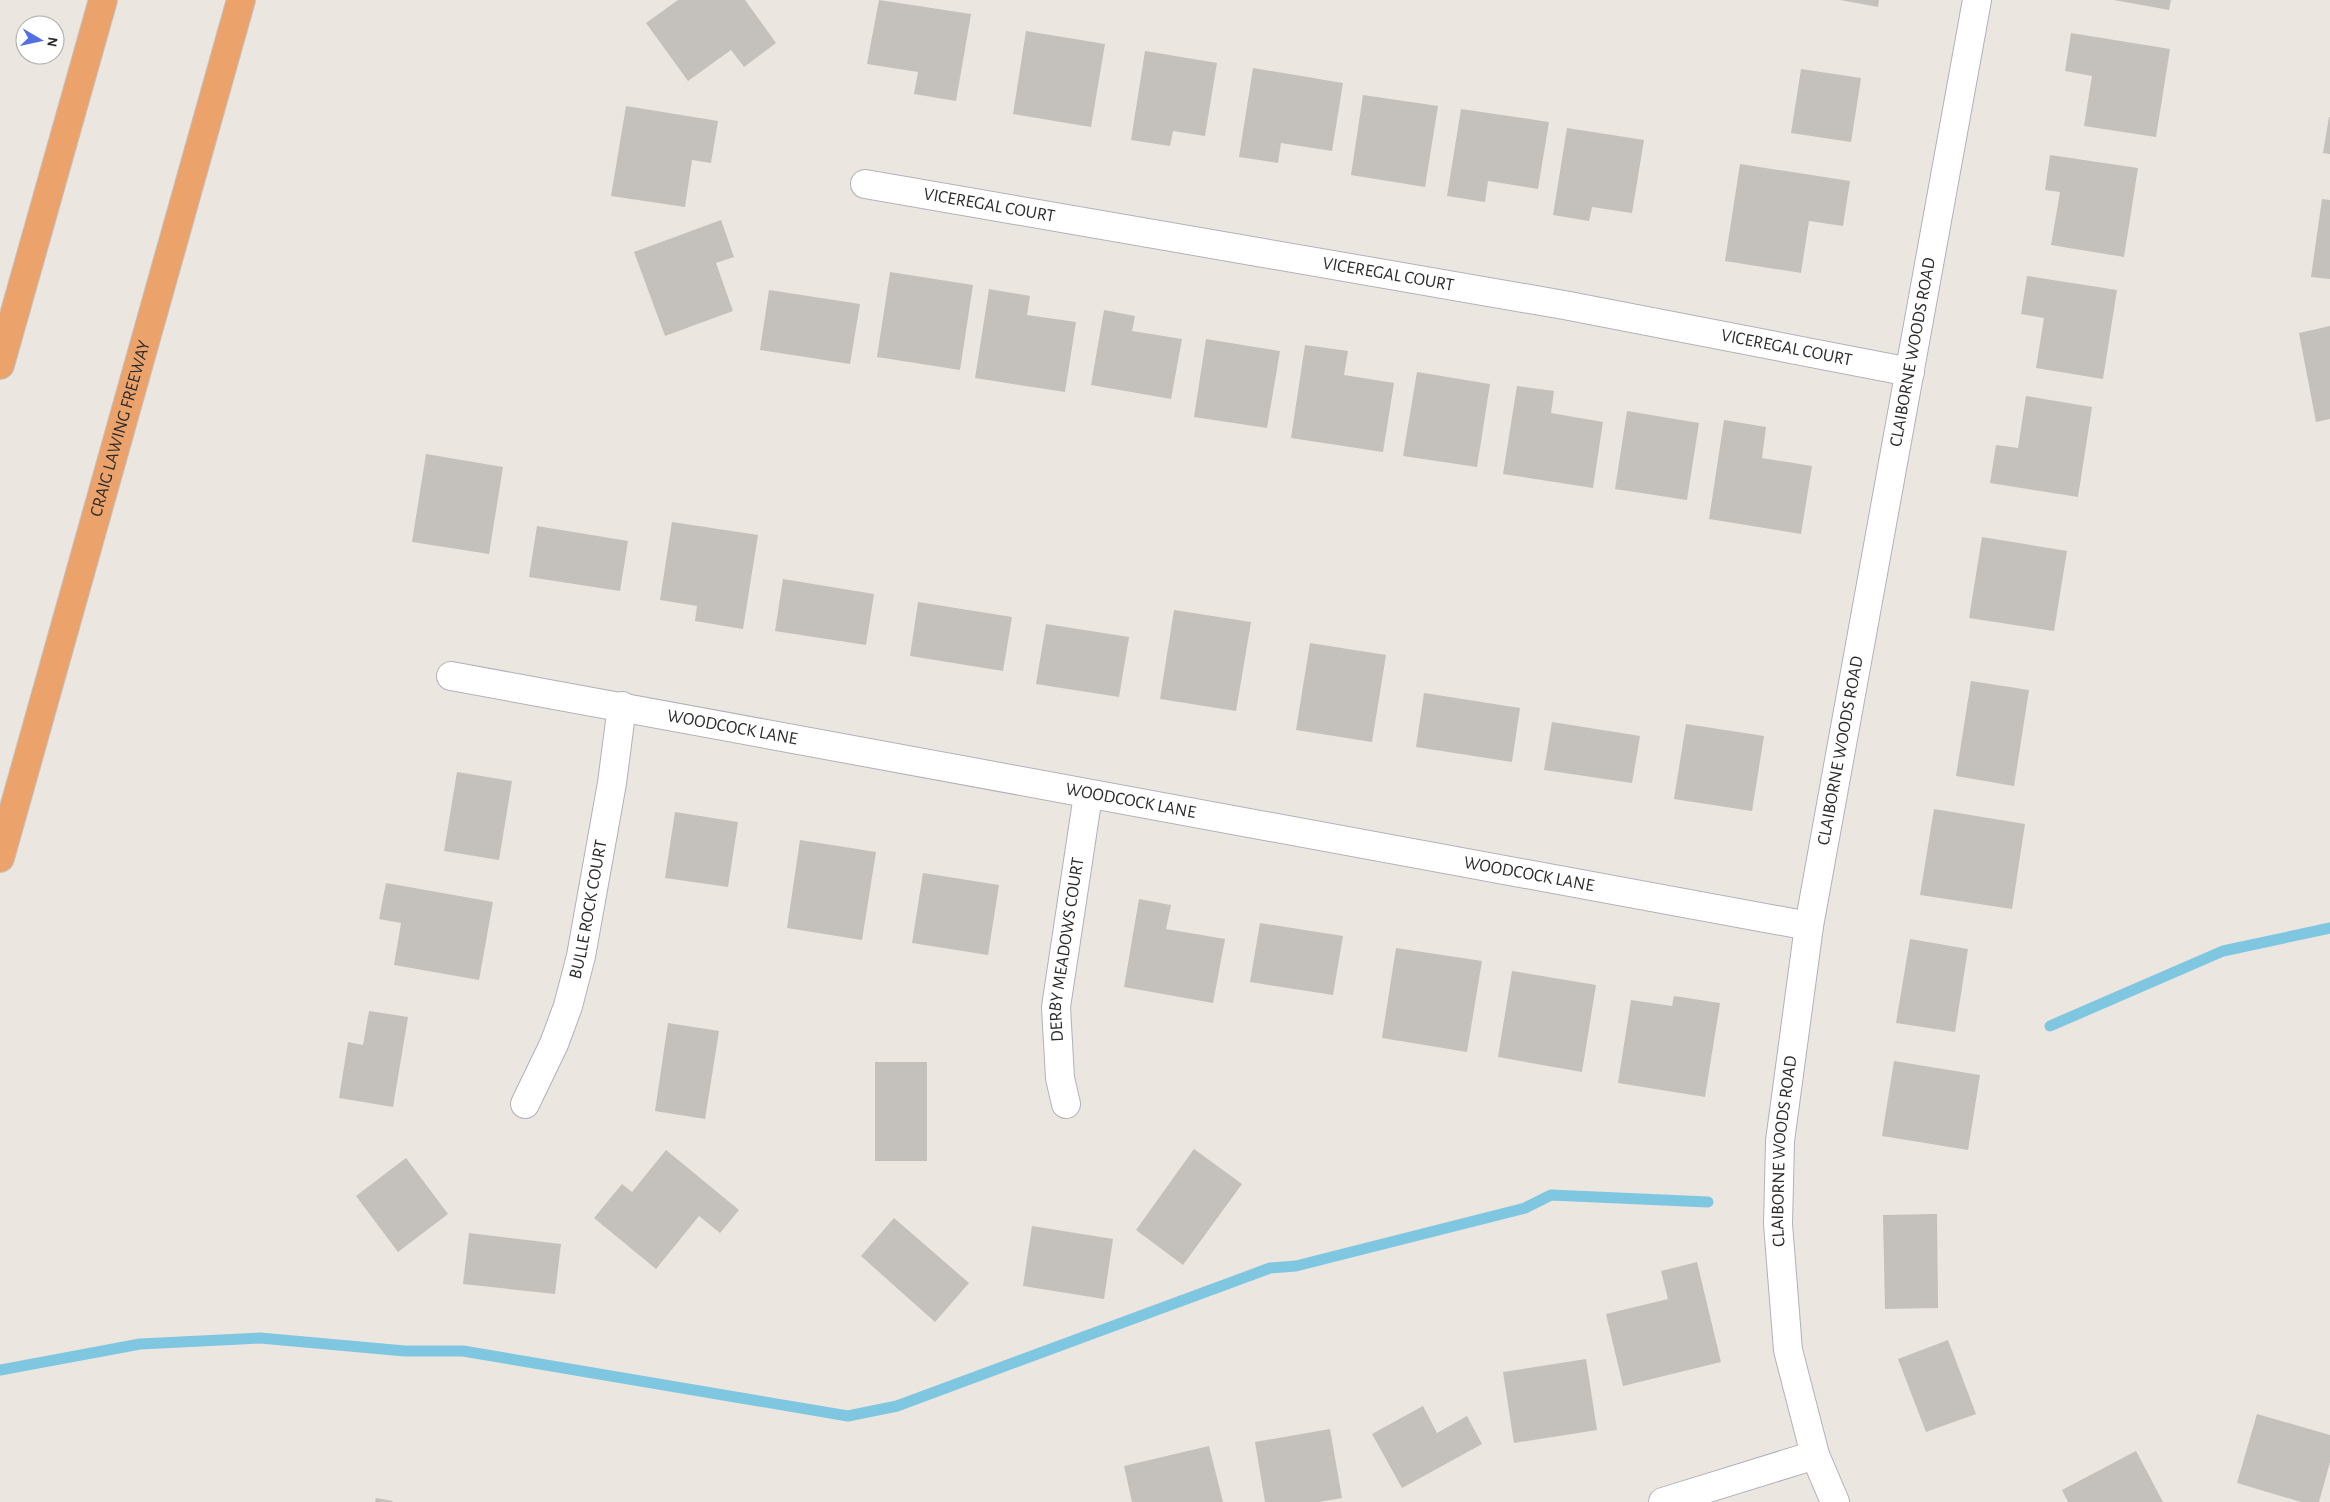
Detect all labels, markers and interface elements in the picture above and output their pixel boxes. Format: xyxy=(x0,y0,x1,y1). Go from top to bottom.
north arrow xyxy=(15,15,65,65)
text: N xyxy=(44,36,60,48)
street label: VICEREGAL COURT xyxy=(922,185,1056,226)
street label: VICEREGAL COURT xyxy=(1321,254,1455,295)
street label: CLAIBORNE WOODS ROAD xyxy=(1887,256,1939,448)
street label: VICEREGAL COURT xyxy=(1719,327,1854,370)
street label: CRAIG LAWING FREEWAY xyxy=(87,338,154,519)
street label: CLAIBORNE WOODS ROAD xyxy=(1815,655,1867,847)
street label: WOODCOCK LANE xyxy=(666,707,799,749)
street label: WOODCOCK LANE xyxy=(1064,780,1198,822)
street label: BULLE ROCK COURT xyxy=(566,838,611,981)
street label: WOODCOCK LANE xyxy=(1462,854,1596,895)
street label: DERBY MEADOWS COURT xyxy=(1046,856,1088,1042)
street label: CLAIBORNE WOODS ROAD xyxy=(1769,1054,1800,1248)

